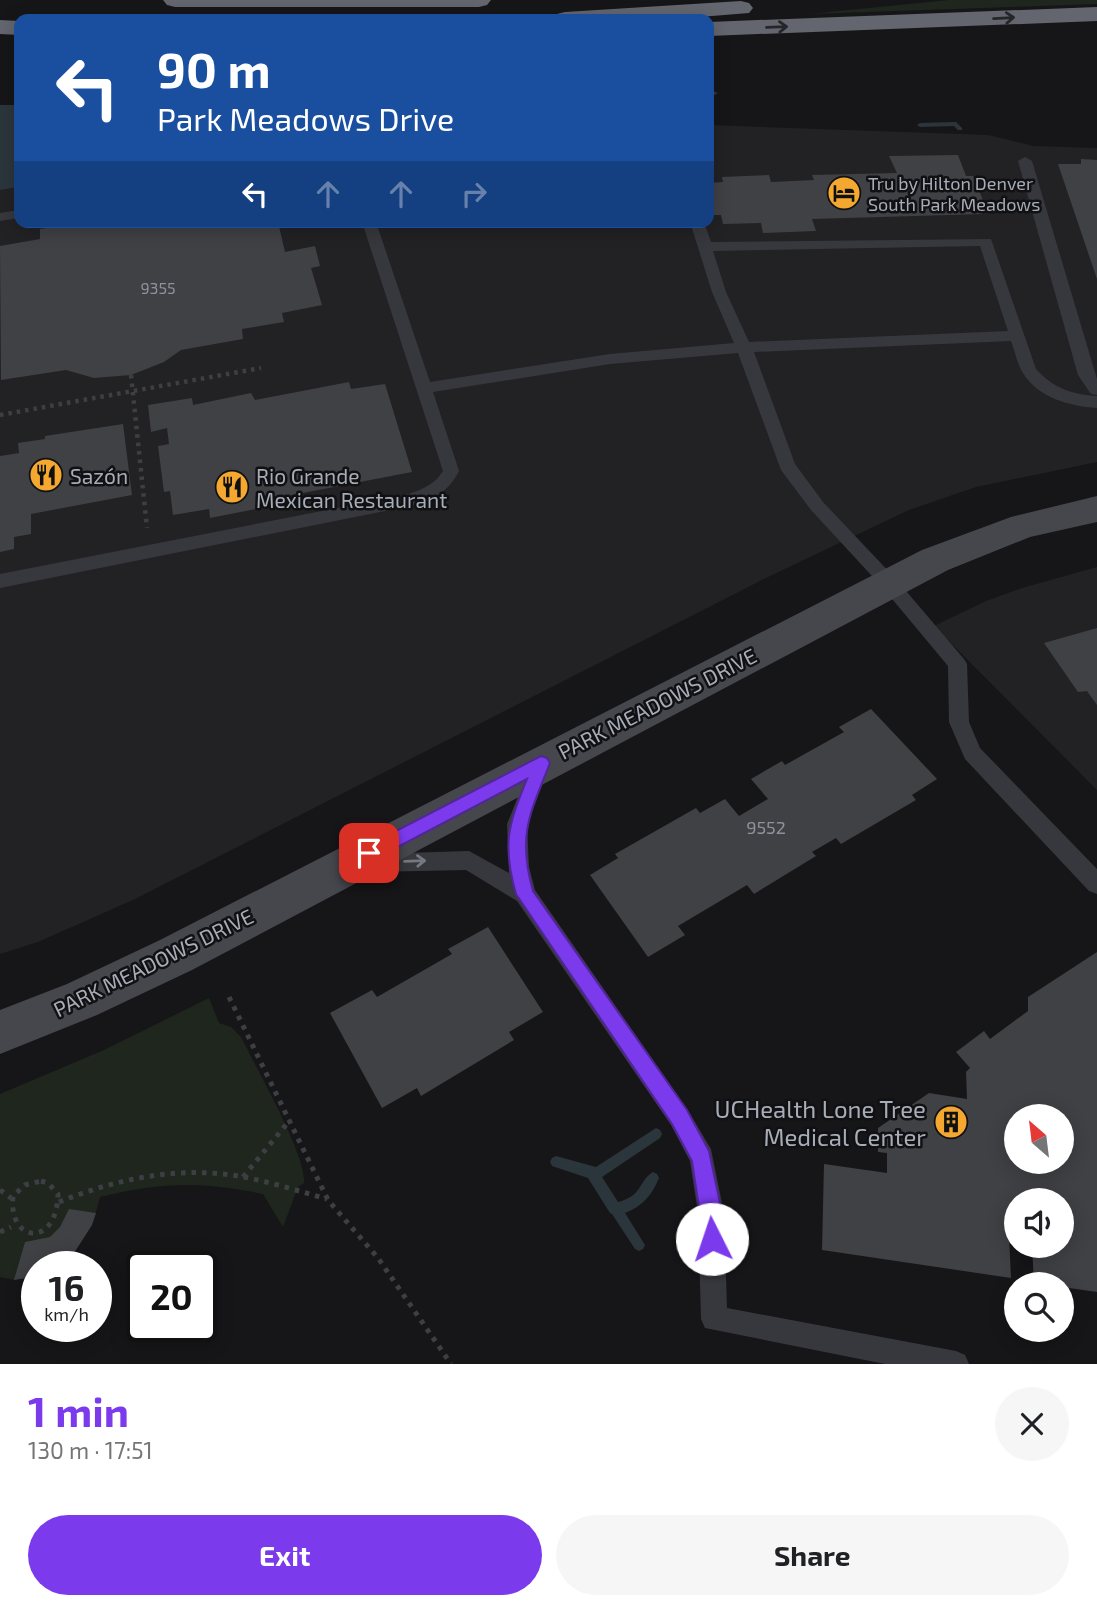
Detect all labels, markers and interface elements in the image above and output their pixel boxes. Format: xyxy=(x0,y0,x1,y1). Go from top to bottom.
one-way arrow xyxy=(993,11,1016,24)
one-way arrow xyxy=(765,20,788,34)
text: 90 m xyxy=(157,39,271,98)
icon: left xyxy=(42,42,133,133)
text: Park Meadows Drive xyxy=(157,99,454,137)
place label: Tru by Hilton Denver South Park Meadows xyxy=(868,172,1040,215)
hotel icon: Tru by Hilton Denver South Park Meadows xyxy=(825,174,863,212)
icon: left xyxy=(236,175,274,213)
icon: ahead xyxy=(309,175,347,213)
icon: ahead xyxy=(382,175,420,213)
icon: right xyxy=(455,175,493,213)
house number: 9355 xyxy=(140,278,176,297)
restaurant icon: Sazón xyxy=(27,456,65,494)
place label: Sazón xyxy=(70,463,128,488)
place label: Rio Grande Mexican Restaurant xyxy=(256,463,447,512)
restaurant icon: Rio Grande Mexican Restaurant xyxy=(213,468,251,506)
street label: PARK MEADOWS DRIVE xyxy=(554,642,760,764)
house number: 9552 xyxy=(746,816,786,838)
pin xyxy=(339,823,399,883)
icon: arrive xyxy=(350,834,388,872)
one-way arrow xyxy=(403,854,426,867)
street label: PARK MEADOWS DRIVE xyxy=(49,903,257,1021)
place label: UCHealth Lone Tree Medical Center xyxy=(714,1094,926,1151)
building icon: UCHealth Lone Tree Medical Center xyxy=(932,1103,970,1141)
north arrow xyxy=(1004,1104,1074,1174)
map controls xyxy=(1004,1104,1074,1342)
button: sound xyxy=(1004,1188,1074,1258)
position arrow xyxy=(675,1202,749,1276)
speed limit sign: 20 xyxy=(126,1251,217,1342)
text: 16 xyxy=(49,1266,84,1308)
button: search xyxy=(1004,1272,1074,1342)
text: km/h xyxy=(44,1303,89,1325)
text: 1 min xyxy=(28,1385,129,1435)
button: close xyxy=(995,1387,1069,1461)
text: 130 m · 17:51 xyxy=(28,1436,153,1464)
button: Exit xyxy=(28,1515,542,1595)
button: Share xyxy=(556,1515,1069,1595)

